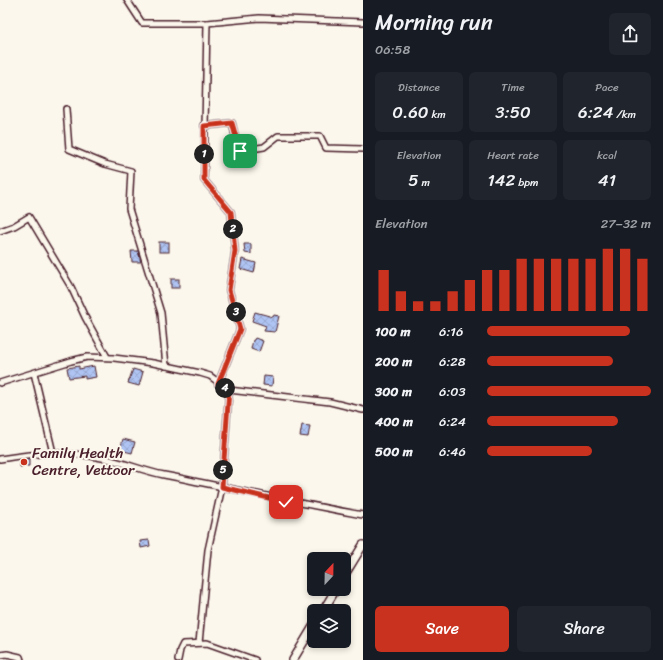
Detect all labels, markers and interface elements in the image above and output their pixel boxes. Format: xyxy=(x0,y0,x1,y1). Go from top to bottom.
text: Morning run xyxy=(375,3,493,42)
button: share xyxy=(609,13,651,55)
text: 06:58 xyxy=(375,38,410,61)
text: Distance xyxy=(398,78,440,97)
text: Time xyxy=(501,78,525,97)
text: Pace xyxy=(595,78,619,97)
text: 0.60 xyxy=(392,97,429,127)
text: 3:50 xyxy=(495,97,531,127)
text: 6:24 xyxy=(578,97,613,127)
text: km xyxy=(429,105,446,124)
text: /km xyxy=(613,105,636,124)
pin xyxy=(223,134,257,168)
icon: arrive xyxy=(229,140,251,162)
pin: 1 xyxy=(194,144,214,164)
text: 1 xyxy=(202,144,206,163)
text: Elevation xyxy=(397,146,441,165)
text: Heart rate xyxy=(487,146,539,165)
text: kcal xyxy=(597,146,617,165)
text: 5 xyxy=(408,165,419,195)
text: 142 xyxy=(488,165,515,195)
text: 41 xyxy=(598,165,616,195)
text: m xyxy=(419,173,430,192)
text: bpm xyxy=(515,173,538,192)
text: Elevation xyxy=(375,212,428,235)
text: 27–32 m xyxy=(601,212,651,235)
pin: 2 xyxy=(223,219,243,239)
text: 2 xyxy=(230,219,236,238)
pin: 3 xyxy=(226,302,246,322)
text: 3 xyxy=(233,302,239,321)
text: 100 m xyxy=(375,320,410,343)
text: 6:16 xyxy=(439,320,463,343)
text: 200 m xyxy=(375,350,412,373)
text: 6:28 xyxy=(439,350,466,373)
pin: 4 xyxy=(215,378,235,398)
text: 4 xyxy=(222,378,228,397)
text: 300 m xyxy=(375,380,412,403)
text: 6:03 xyxy=(439,380,466,403)
text: 400 m xyxy=(375,410,413,433)
text: 6:24 xyxy=(439,410,466,433)
place label: Family Health Centre, Vettoor xyxy=(32,440,135,483)
text: 500 m xyxy=(375,440,413,463)
text: 6:46 xyxy=(439,440,466,463)
marker: Family Health Centre, Vettoor xyxy=(19,457,29,467)
pin: 5 xyxy=(213,460,233,480)
text: 5 xyxy=(220,460,226,479)
pin xyxy=(269,485,303,519)
icon: check xyxy=(275,491,297,513)
north arrow xyxy=(307,552,351,596)
map controls xyxy=(307,552,351,648)
button: layers xyxy=(307,604,351,648)
button: Save xyxy=(375,606,509,652)
button: Share xyxy=(517,606,651,652)

